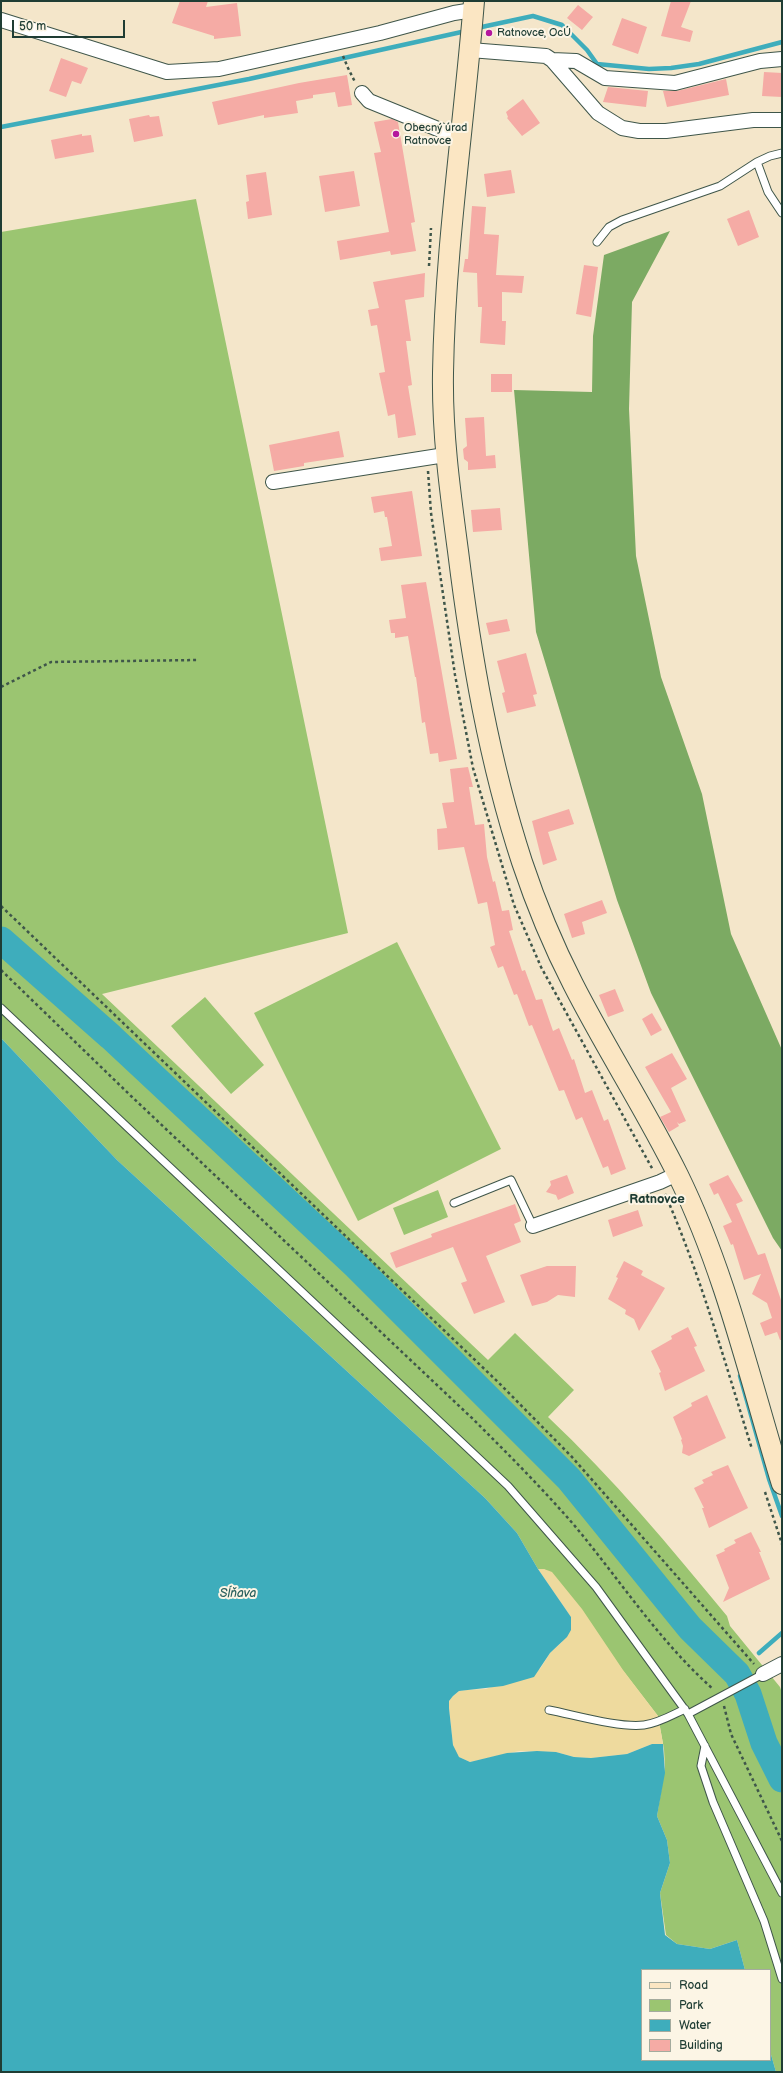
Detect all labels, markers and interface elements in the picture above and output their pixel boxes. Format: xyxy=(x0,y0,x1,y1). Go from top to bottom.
scale bar xyxy=(14,12,127,38)
text: 50 m xyxy=(19,19,46,34)
place label: Ratnovce, OcÚ xyxy=(497,26,571,40)
marker: Ratnovce, OcÚ xyxy=(484,28,494,38)
place label: Obecný úrad Ratnovce xyxy=(404,121,467,147)
marker: Obecný úrad Ratnovce xyxy=(391,129,401,139)
district label: Ratnovce xyxy=(629,1192,685,1208)
water label: Sĺňava xyxy=(220,1587,256,1601)
legend xyxy=(641,1969,771,2061)
text: Road xyxy=(679,1978,708,1993)
text: Park xyxy=(679,1998,703,2013)
text: Water xyxy=(679,2018,711,2033)
text: Building xyxy=(679,2038,723,2053)

